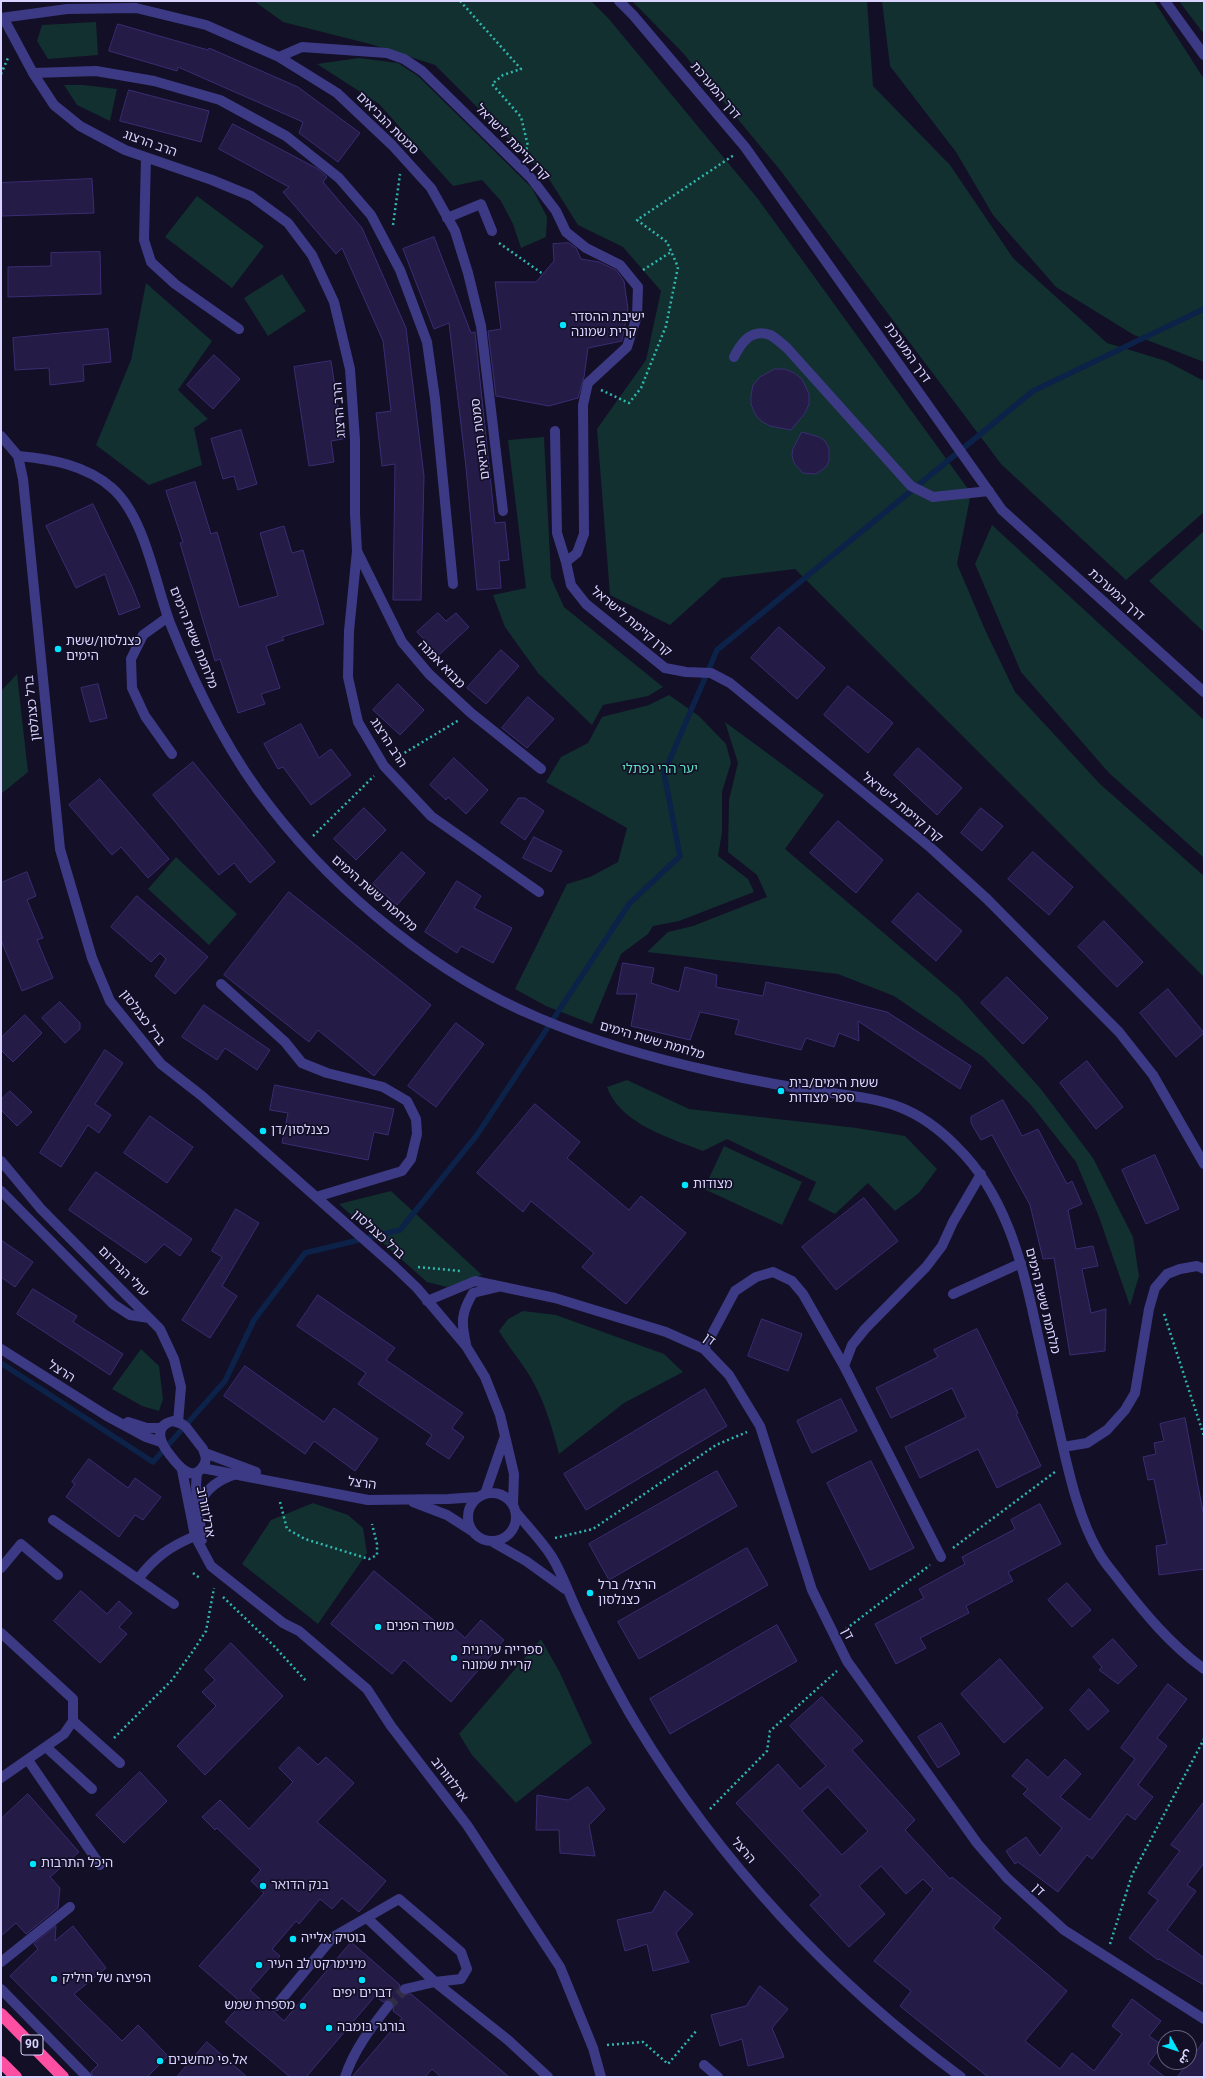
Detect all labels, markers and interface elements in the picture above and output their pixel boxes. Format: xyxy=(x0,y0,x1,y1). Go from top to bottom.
street label: דרך המערכת xyxy=(687,59,743,123)
street label: סמטת הנביאים xyxy=(353,90,421,158)
street label: קרן קיימת לישראל xyxy=(471,101,553,185)
street label: הרב הרצוג xyxy=(121,127,179,161)
place label: ישיבת ההסדר קרית שמונה xyxy=(571,310,645,341)
marker: ישיבת ההסדר קרית שמונה xyxy=(558,320,568,330)
street label: דרך המערכת xyxy=(881,320,933,386)
street label: הרב הרצוג xyxy=(330,382,350,438)
street label: סמטת הנביאים xyxy=(468,397,494,481)
street label: דרך המערכת xyxy=(1085,566,1147,624)
street label: קרן קיימת לישראל xyxy=(587,584,675,660)
street label: מלחמת ששת הימים xyxy=(165,585,221,691)
place label: כצנלסון/ששת הימים xyxy=(66,634,141,665)
street label: מבוא אמנה xyxy=(414,638,468,692)
marker: כצנלסון/ששת הימים xyxy=(53,644,63,654)
street label: ברל כצנלסון xyxy=(22,674,44,742)
street label: הרב הרצוג xyxy=(366,715,410,771)
park label: יער הרי נפתלי xyxy=(622,762,698,778)
street label: קרן קיימת לישראל xyxy=(858,770,946,846)
street label: מלחמת ששת הימים xyxy=(328,852,420,936)
street label: ברל כצנלסון xyxy=(116,987,168,1049)
street label: מלחמת ששת הימים xyxy=(598,1019,706,1063)
place label: ששת הימים/בית ספר מצודות xyxy=(789,1076,878,1107)
marker: ששת הימים/בית ספר מצודות xyxy=(776,1086,786,1096)
place label: כצנלסון/דן xyxy=(271,1123,330,1139)
marker: כצנלסון/דן xyxy=(258,1126,268,1136)
place label: מצודות xyxy=(693,1177,733,1193)
marker: מצודות xyxy=(680,1180,690,1190)
street label: ברל כצנלסון xyxy=(348,1207,408,1263)
street label: עולי הגרדום xyxy=(95,1244,151,1300)
street label: מלחמת ששת הימים xyxy=(1021,1246,1063,1356)
street label: דן xyxy=(700,1330,718,1350)
street label: הרצל xyxy=(45,1358,77,1386)
street label: הרצל xyxy=(347,1474,377,1494)
street label: ארלוזורוב xyxy=(192,1485,218,1539)
place label: הרצל/ ברל כצנלסון xyxy=(598,1578,656,1609)
marker: הרצל/ ברל כצנלסון xyxy=(585,1588,595,1598)
place label: משרד הפנים xyxy=(386,1619,454,1635)
marker: משרד הפנים xyxy=(373,1622,383,1632)
street label: דן xyxy=(837,1625,857,1643)
place label: ספרייה עירונית קריית שמונה xyxy=(462,1643,543,1674)
marker: ספרייה עירונית קריית שמונה xyxy=(449,1653,459,1663)
street label: ארלוזורוב xyxy=(427,1755,471,1805)
street label: הרצל xyxy=(728,1835,758,1867)
place label: היכל התרבות xyxy=(41,1856,113,1872)
marker: היכל התרבות xyxy=(28,1859,38,1869)
place label: בנק הדואר xyxy=(271,1878,329,1894)
street label: דן xyxy=(1029,1880,1047,1900)
marker: בנק הדואר xyxy=(258,1881,268,1891)
place label: בוטיק אלייה xyxy=(301,1931,366,1947)
marker: בוטיק אלייה xyxy=(288,1934,298,1944)
place label: מינימרקט לב העיר xyxy=(267,1957,366,1973)
marker: מינימרקט לב העיר xyxy=(254,1960,264,1970)
place label: הפיצה של חיליק xyxy=(62,1971,151,1987)
marker: הפיצה של חיליק xyxy=(49,1974,59,1984)
marker: דברים יפים xyxy=(357,1975,367,1985)
place label: דברים יפים xyxy=(332,1986,392,2002)
place label: מספרת שמש xyxy=(224,1998,295,2014)
marker: מספרת שמש xyxy=(298,2001,308,2011)
place label: בורגר בומבה xyxy=(337,2020,405,2036)
marker: בורגר בומבה xyxy=(324,2023,334,2033)
north arrow xyxy=(1157,2030,1197,2070)
road number: 90 xyxy=(21,2035,43,2055)
text: ش xyxy=(1176,2047,1196,2067)
place label: אל.פי מחשבים xyxy=(168,2053,247,2069)
marker: אל.פי מחשבים xyxy=(155,2056,165,2066)

